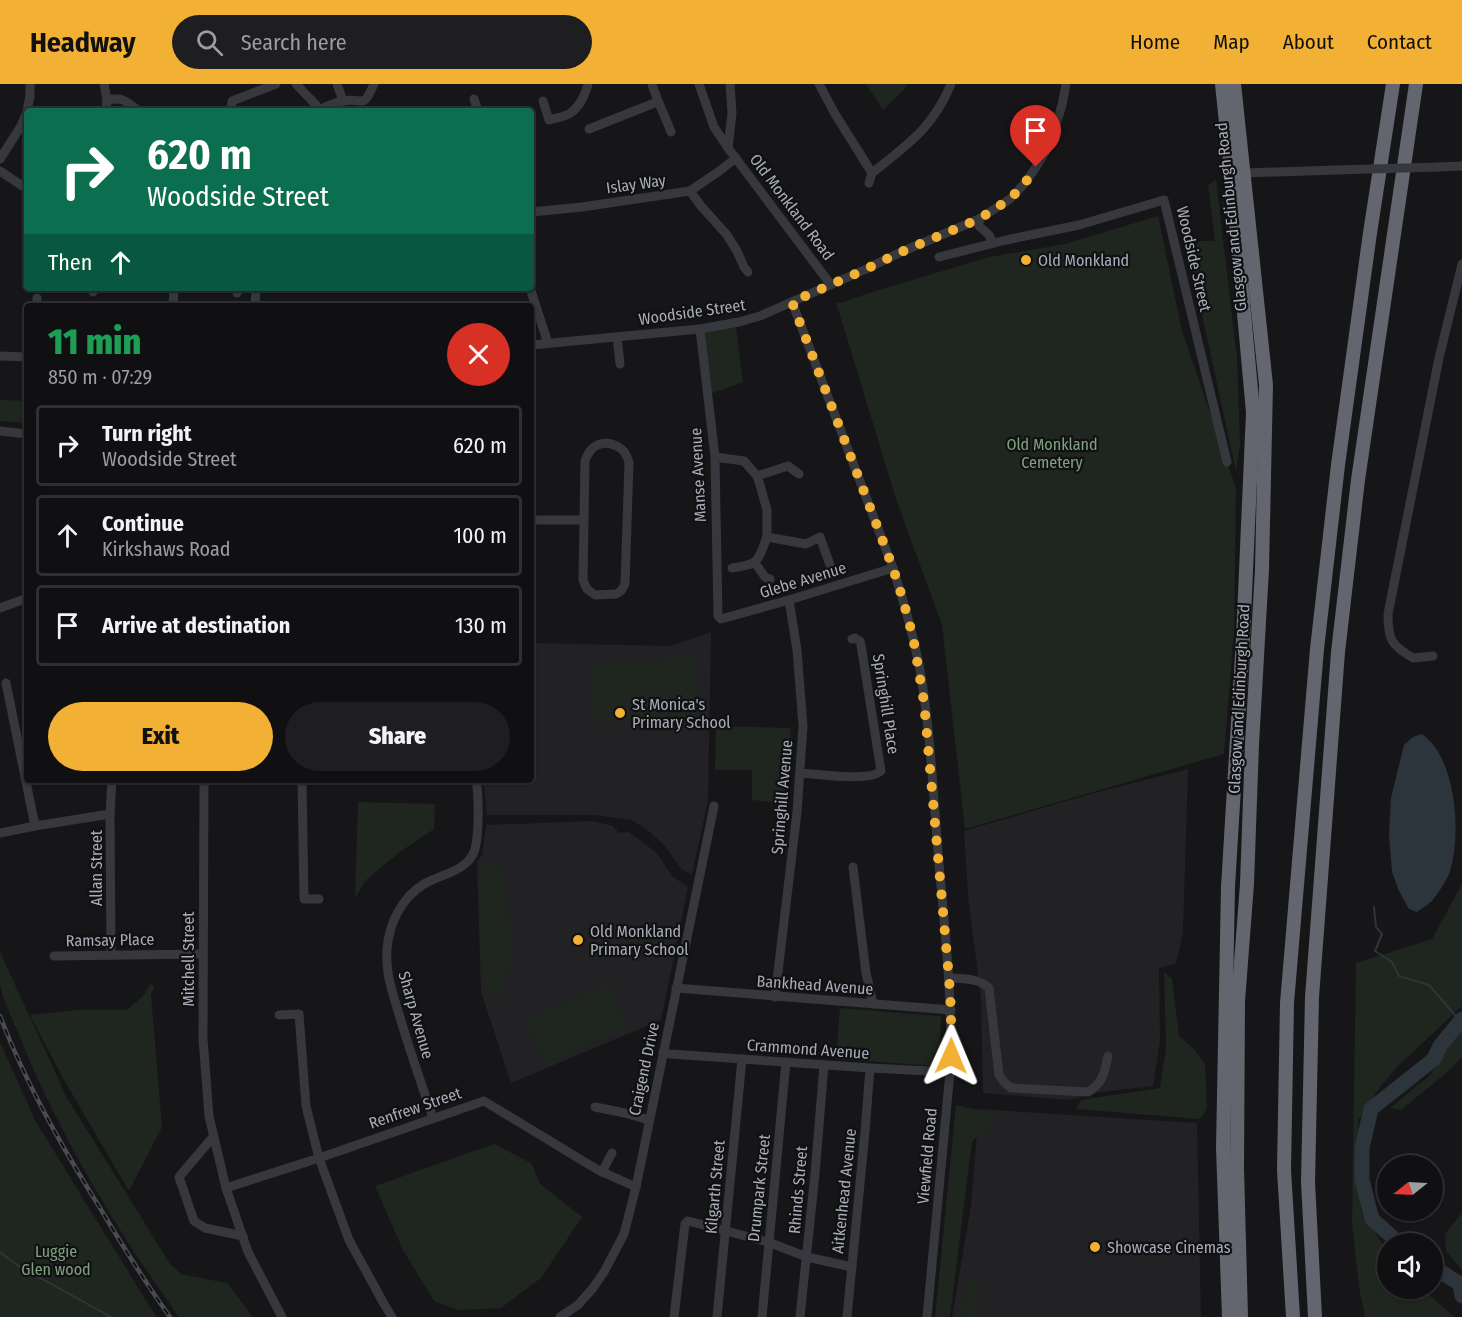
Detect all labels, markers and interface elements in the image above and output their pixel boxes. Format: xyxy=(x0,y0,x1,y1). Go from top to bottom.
search box xyxy=(172,15,592,69)
text: Headway xyxy=(30,26,136,59)
icon: search xyxy=(193,26,226,59)
text: Search here xyxy=(241,29,347,56)
text: Home xyxy=(1130,29,1180,55)
text: Map xyxy=(1213,29,1250,55)
text: About xyxy=(1283,29,1334,55)
text: Contact xyxy=(1367,29,1432,55)
pin xyxy=(1010,105,1061,167)
icon: arrive xyxy=(1019,114,1052,147)
street label: Glasgow and Edinburgh Road xyxy=(1212,122,1250,312)
text: 620 m xyxy=(147,130,252,180)
icon: right xyxy=(48,132,126,210)
street label: Old Monkland Road xyxy=(746,150,838,264)
street label: Islay Way xyxy=(605,170,668,198)
text: Woodside Street xyxy=(147,181,329,213)
street label: Woodside Street xyxy=(1173,204,1216,314)
icon: ahead xyxy=(104,246,137,279)
text: Then xyxy=(48,249,92,276)
place label: Old Monkland xyxy=(1038,251,1129,270)
marker: Old Monkland xyxy=(1019,253,1033,267)
street label: Woodside Street xyxy=(637,295,747,329)
text: 11 min xyxy=(48,320,141,364)
button: close xyxy=(447,323,510,386)
text: 850 m · 07:29 xyxy=(48,365,152,389)
text: Turn right xyxy=(102,420,191,447)
street label: Manse Avenue xyxy=(686,427,710,523)
icon: right xyxy=(51,429,84,462)
text: 620 m xyxy=(453,432,507,459)
park label: Old Monkland Cemetery xyxy=(1006,435,1098,472)
text: Woodside Street xyxy=(102,447,237,471)
text: Continue xyxy=(102,510,184,537)
icon: ahead xyxy=(51,519,84,552)
text: 100 m xyxy=(453,522,507,549)
text: Kirkshaws Road xyxy=(102,537,230,561)
street label: Glebe Avenue xyxy=(757,558,849,602)
street label: Glasgow and Edinburgh Road xyxy=(1225,604,1253,794)
icon: arrive xyxy=(51,609,84,642)
text: Arrive at destination xyxy=(102,612,290,639)
text: 130 m xyxy=(455,612,507,639)
street label: Springhill Place xyxy=(869,652,903,756)
place label: St Monica's Primary School xyxy=(632,695,731,732)
button: Exit xyxy=(48,702,273,771)
button: Share xyxy=(285,702,510,771)
marker: St Monica's Primary School xyxy=(613,706,627,720)
street label: Springhill Avenue xyxy=(768,739,796,855)
street label: Allan Street xyxy=(87,829,106,906)
street label: Mitchell Street xyxy=(179,911,198,1007)
place label: Old Monkland Primary School xyxy=(590,922,689,959)
street label: Ramsay Place xyxy=(66,930,155,950)
marker: Old Monkland Primary School xyxy=(571,933,585,947)
street label: Sharp Avenue xyxy=(394,969,438,1061)
street label: Bankhead Avenue xyxy=(756,971,874,999)
street label: Craigend Drive xyxy=(625,1021,663,1117)
position arrow xyxy=(919,1024,983,1088)
street label: Crammond Avenue xyxy=(746,1035,870,1063)
street label: Renfrew Street xyxy=(366,1083,464,1133)
street label: Viewfield Road xyxy=(913,1107,941,1205)
street label: Aitkenhead Avenue xyxy=(828,1127,860,1255)
street label: Drumpark Street xyxy=(744,1133,774,1243)
street label: Kilgarth Street xyxy=(701,1139,729,1235)
street label: Rhinds Street xyxy=(785,1145,811,1235)
north arrow xyxy=(1377,1155,1443,1221)
map controls xyxy=(1377,1155,1443,1299)
button: sound xyxy=(1377,1233,1443,1299)
place label: Showcase Cinemas xyxy=(1107,1238,1231,1257)
marker: Showcase Cinemas xyxy=(1088,1240,1102,1254)
park label: Luggie Glen wood xyxy=(21,1242,91,1279)

